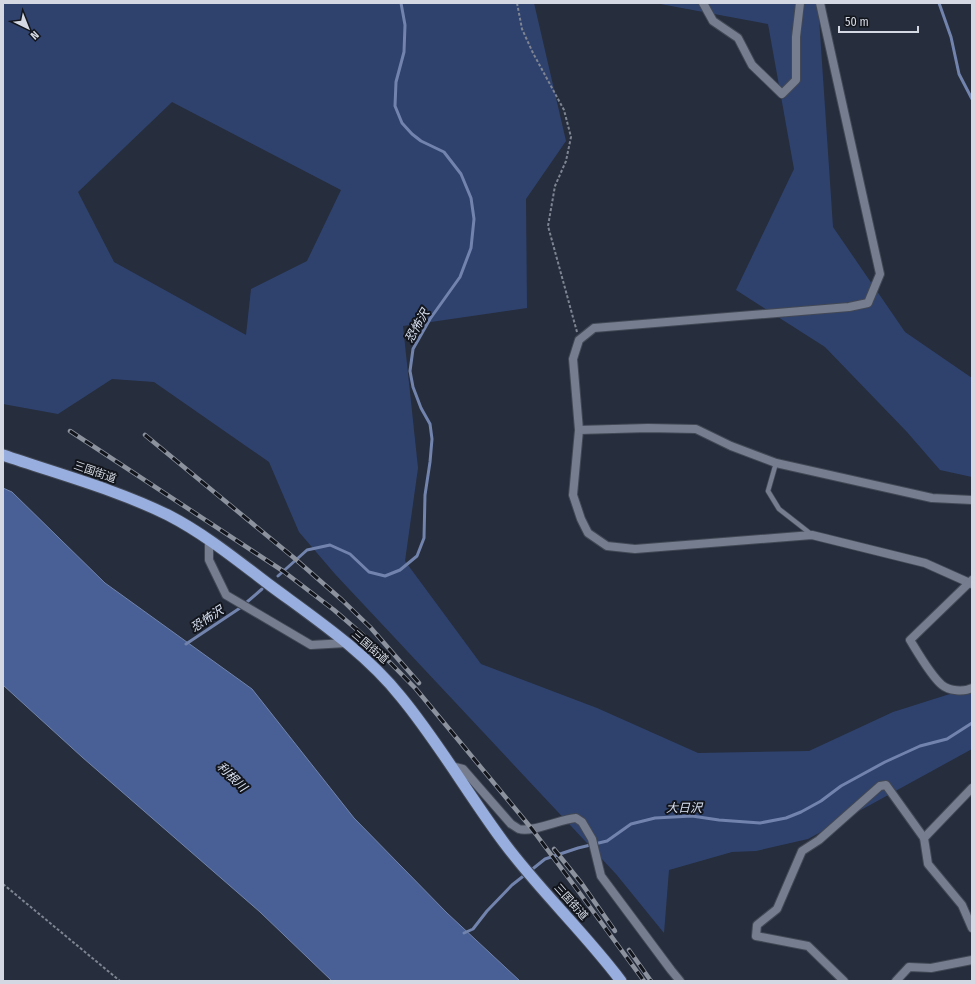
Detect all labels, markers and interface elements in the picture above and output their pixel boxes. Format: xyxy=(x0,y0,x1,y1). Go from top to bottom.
north arrow xyxy=(8,8,48,48)
scale bar xyxy=(839,8,918,34)
text: 50 m xyxy=(845,15,869,29)
text: N xyxy=(28,28,41,42)
water label: 恐怖沢 xyxy=(402,305,433,345)
street label: 三国街道 xyxy=(72,459,118,485)
water label: 恐怖沢 xyxy=(188,602,228,635)
street label: 三国街道 xyxy=(349,628,391,666)
water label: 利根川 xyxy=(214,759,251,796)
water label: 大日沢 xyxy=(666,801,704,815)
street label: 三国街道 xyxy=(551,881,591,923)

